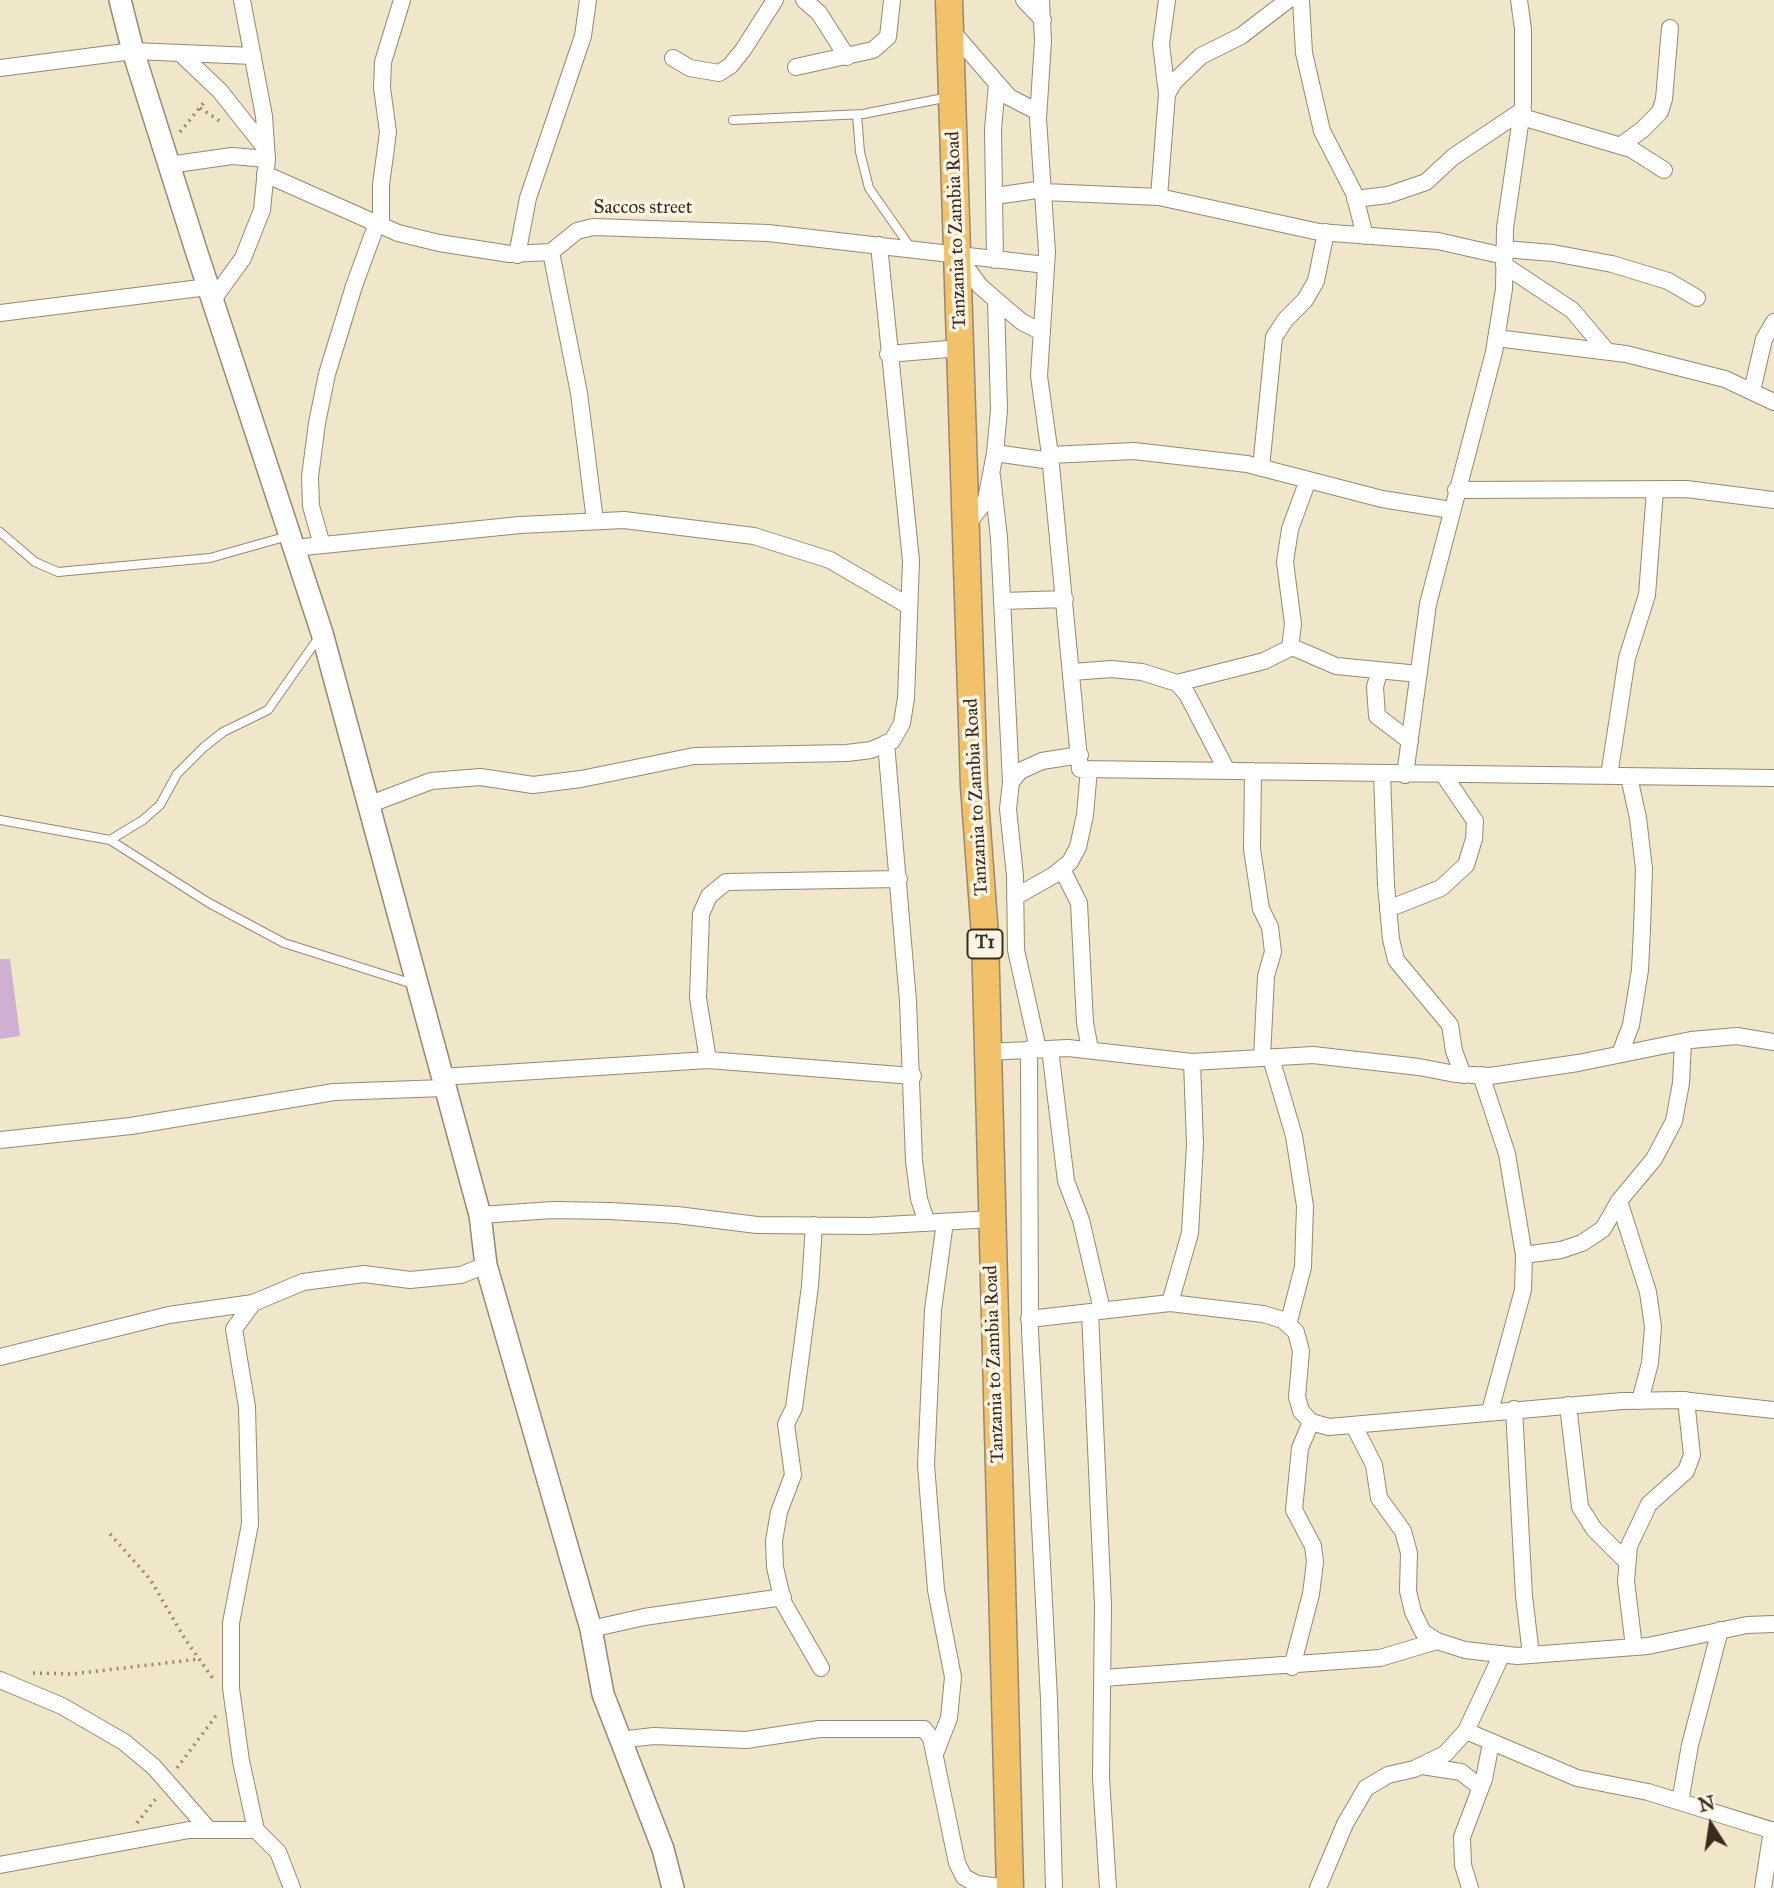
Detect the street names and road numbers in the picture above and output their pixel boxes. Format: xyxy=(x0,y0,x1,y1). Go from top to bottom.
street label: Tanzania to Zambia Road xyxy=(942,131,972,329)
street label: Saccos street xyxy=(594,197,692,219)
street label: Tanzania to Zambia Road xyxy=(960,698,994,896)
road number: T1 xyxy=(968,930,1002,959)
street label: Tanzania to Zambia Road xyxy=(980,1265,1010,1463)

